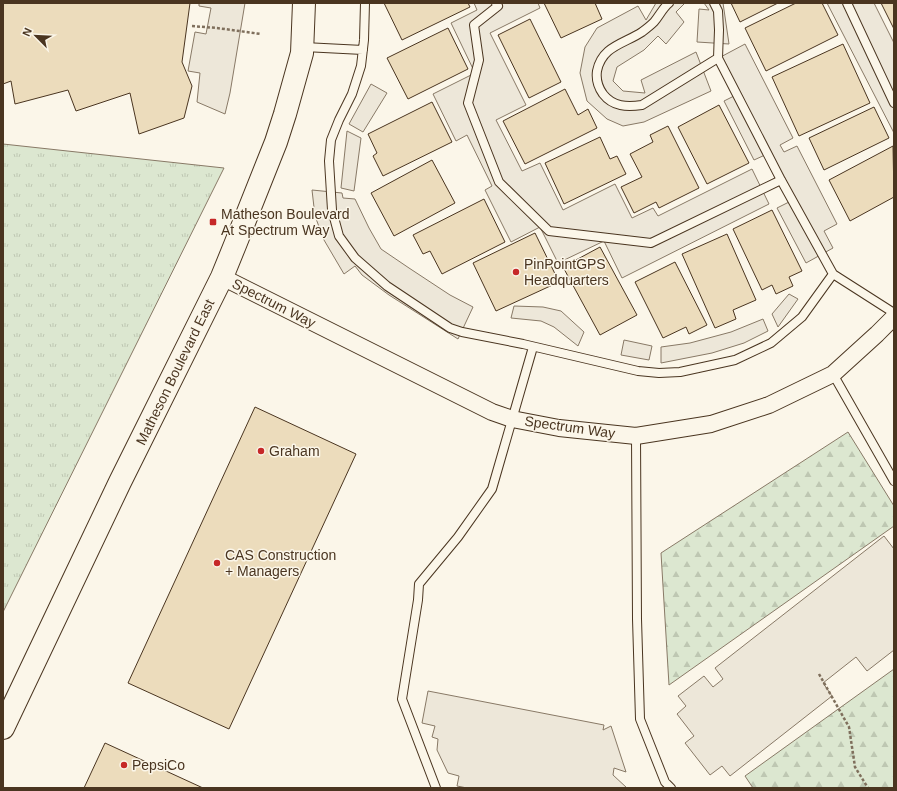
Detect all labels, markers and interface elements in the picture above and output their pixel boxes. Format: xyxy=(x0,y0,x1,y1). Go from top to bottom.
north arrow xyxy=(16,16,56,56)
text: N xyxy=(20,26,34,38)
place label: Matheson Boulevard At Spectrum Way xyxy=(221,206,349,238)
marker: Matheson Boulevard At Spectrum Way xyxy=(208,217,218,227)
place label: PinPointGPS Headquarters xyxy=(524,256,609,288)
marker: PinPointGPS Headquarters xyxy=(511,267,521,277)
street label: Spectrum Way xyxy=(230,275,318,331)
street label: Matheson Boulevard East xyxy=(133,296,217,448)
street label: Spectrum Way xyxy=(524,413,616,441)
place label: Graham xyxy=(269,443,320,459)
marker: Graham xyxy=(256,446,266,456)
place label: CAS Construction + Managers xyxy=(225,547,336,579)
marker: CAS Construction + Managers xyxy=(212,558,222,568)
place label: PepsiCo xyxy=(132,757,185,773)
marker: PepsiCo xyxy=(119,760,129,770)

